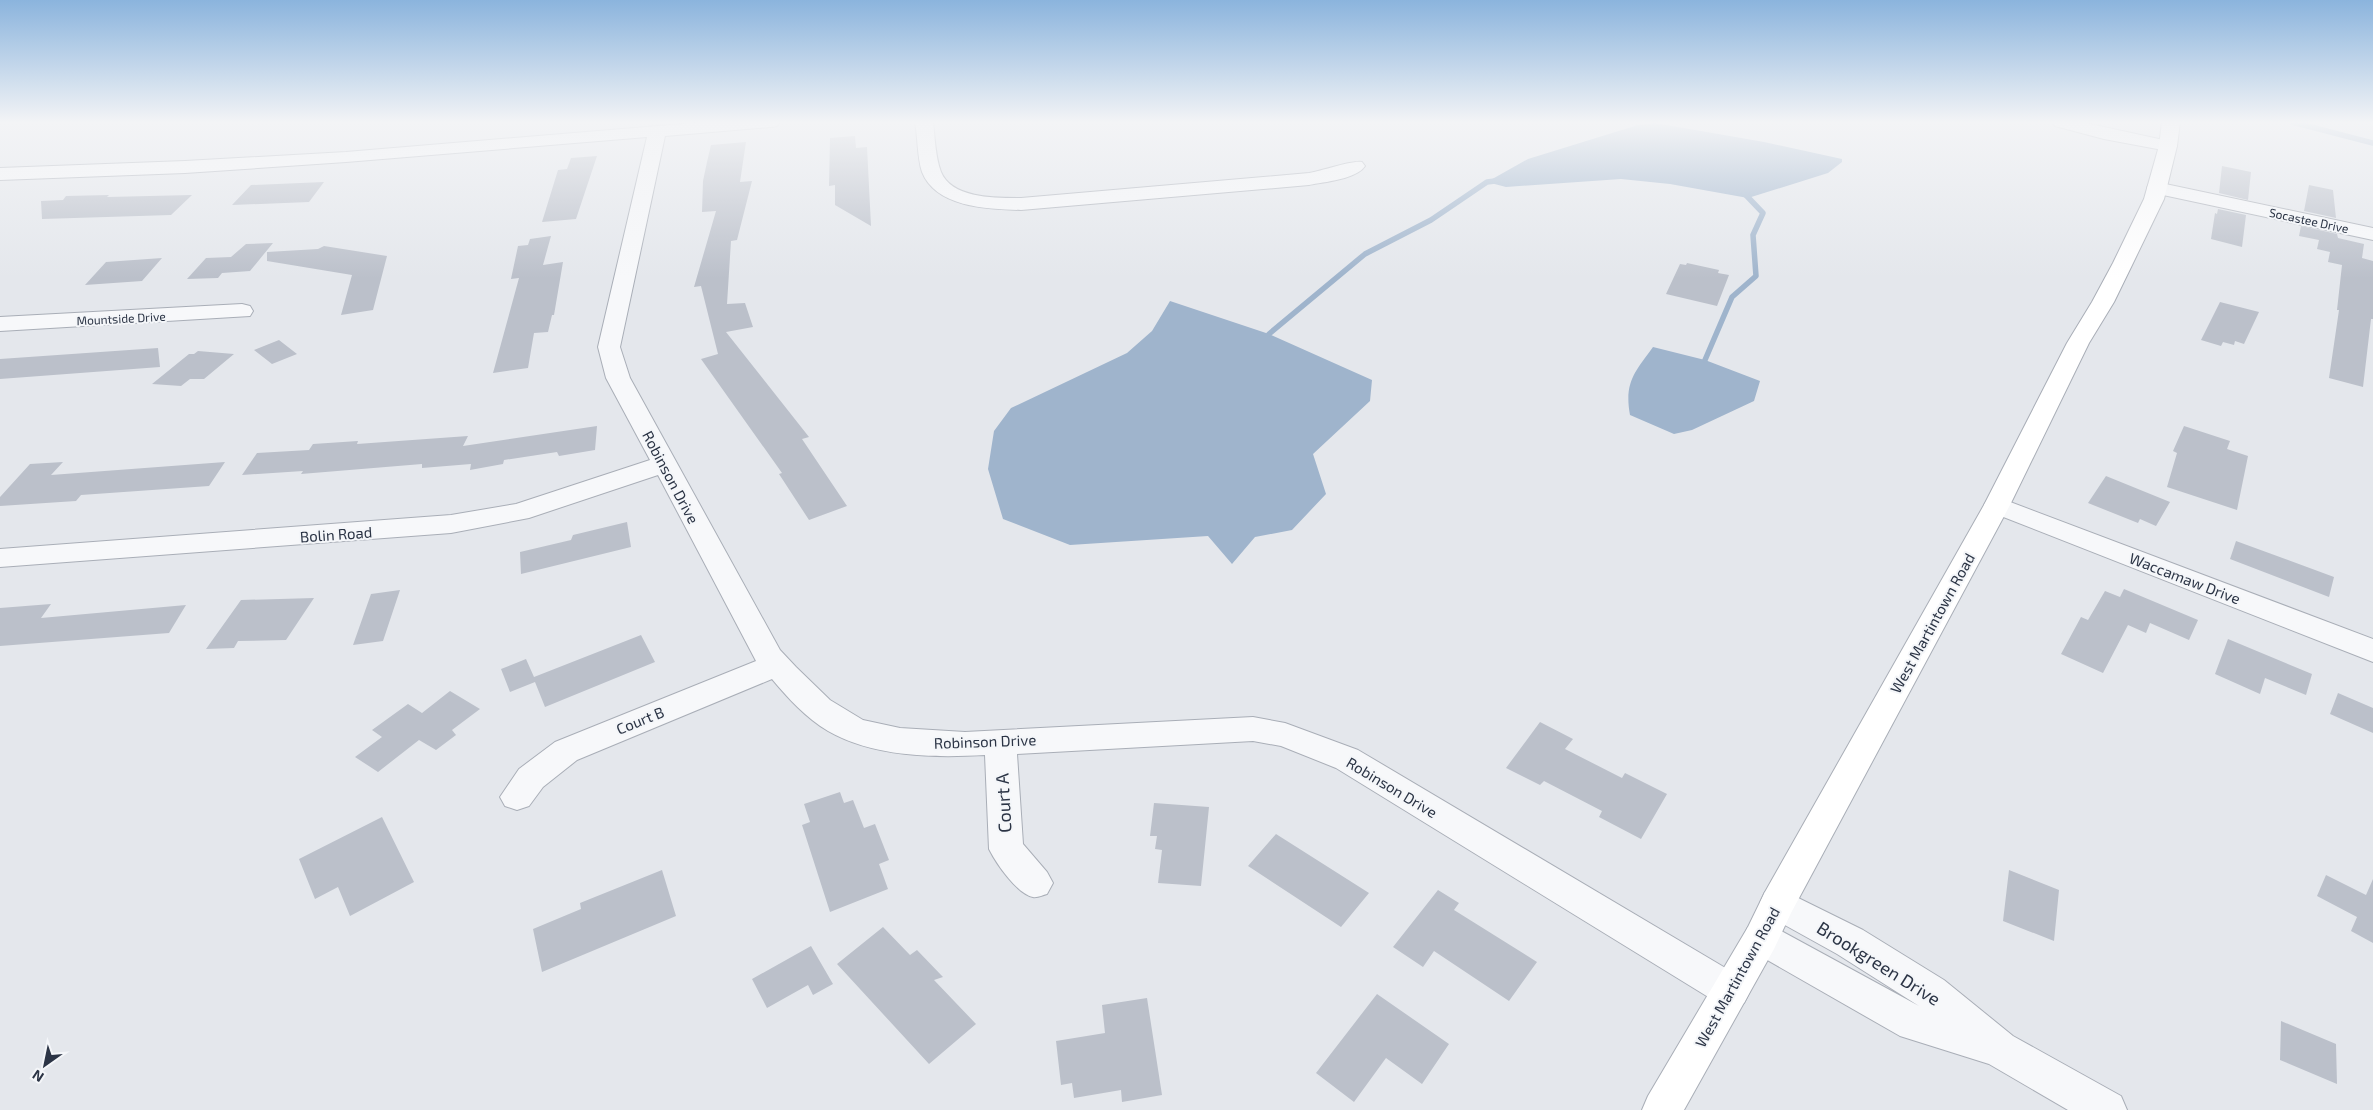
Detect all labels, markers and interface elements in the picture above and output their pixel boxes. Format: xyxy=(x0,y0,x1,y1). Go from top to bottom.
street label: Socastee Drive xyxy=(2268,205,2350,235)
street label: Mountside Drive xyxy=(76,309,166,327)
street label: Robinson Drive xyxy=(639,428,703,526)
street label: Bolin Road xyxy=(299,522,373,546)
street label: Waccamaw Drive xyxy=(2127,549,2243,607)
street label: West Martintown Road xyxy=(1886,550,1978,696)
street label: Court B xyxy=(613,702,667,738)
street label: Robinson Drive xyxy=(933,730,1037,752)
street label: Robinson Drive xyxy=(1343,753,1441,821)
street label: Court A xyxy=(990,772,1016,833)
street label: West Martintown Road xyxy=(1691,904,1783,1050)
street label: Brookgreen Drive xyxy=(1813,916,1945,1010)
north arrow xyxy=(20,1040,70,1090)
text: N xyxy=(29,1066,47,1086)

